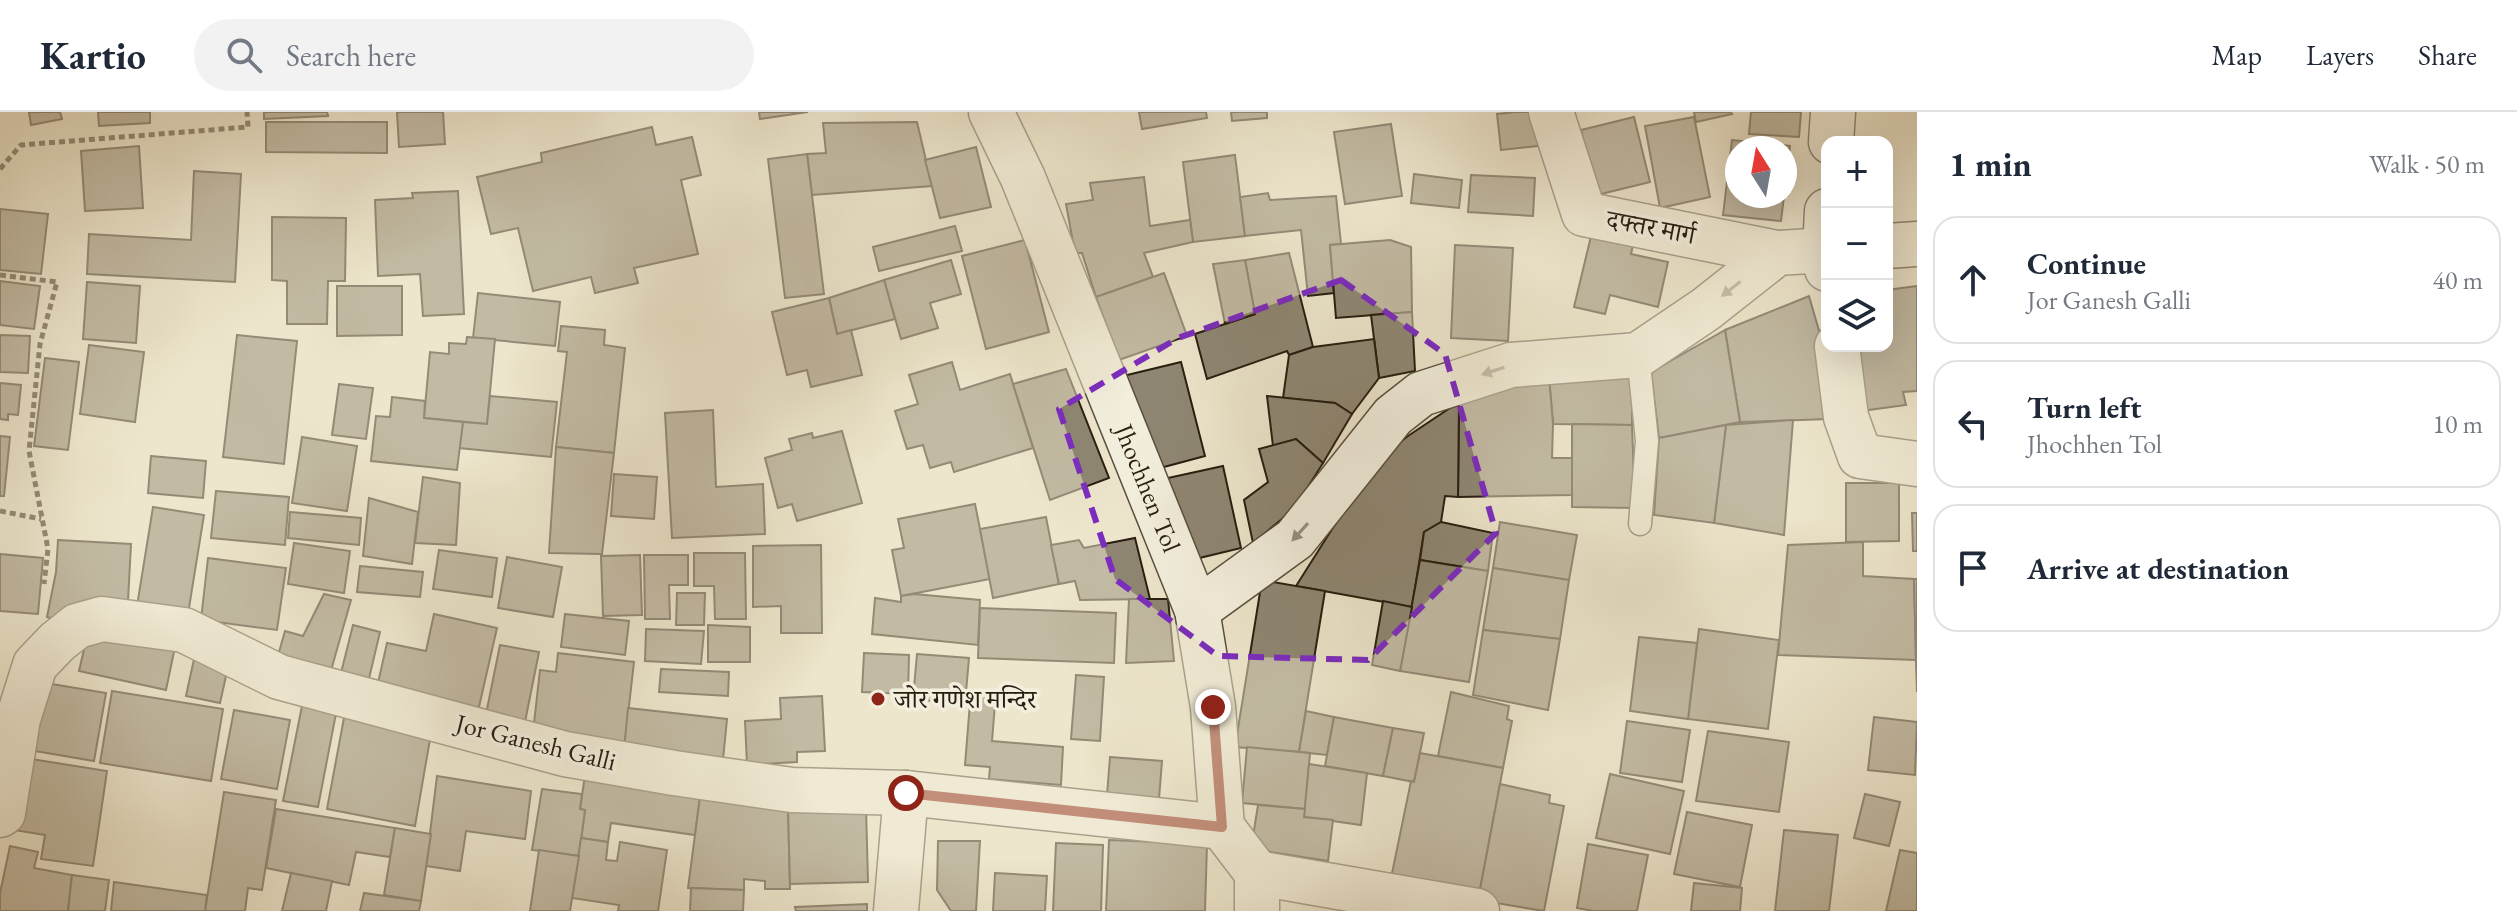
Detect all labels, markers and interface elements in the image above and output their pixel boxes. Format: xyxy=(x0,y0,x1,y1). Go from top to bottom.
search box xyxy=(194,19,754,91)
text: Kartio xyxy=(40,31,146,80)
icon: search xyxy=(222,33,266,77)
text: Search here xyxy=(286,36,416,75)
text: Map xyxy=(2212,37,2262,73)
text: Layers xyxy=(2306,37,2374,73)
text: Share xyxy=(2418,37,2477,73)
north arrow xyxy=(1725,136,1797,208)
map controls xyxy=(1821,136,1893,352)
button: + xyxy=(1821,136,1893,208)
text: 1 min xyxy=(1949,142,2032,186)
text: Walk · 50 m xyxy=(2369,147,2485,181)
street label: दफ्तर मार्ग xyxy=(1602,201,1700,253)
button: − xyxy=(1821,208,1893,280)
text: Continue xyxy=(2027,244,2146,283)
icon: ahead xyxy=(1951,258,1995,302)
text: 40 m xyxy=(2433,263,2483,297)
one-way arrow xyxy=(1721,280,1741,296)
button: layers xyxy=(1821,280,1893,352)
text: Jor Ganesh Galli xyxy=(2027,283,2191,317)
one-way arrow xyxy=(1481,365,1505,377)
text: Turn left xyxy=(2027,388,2141,427)
icon: left xyxy=(1951,402,1995,446)
text: 10 m xyxy=(2433,407,2483,441)
street label: Jhochhen Tol xyxy=(1106,417,1189,557)
text: Jhochhen Tol xyxy=(2027,427,2162,461)
one-way arrow xyxy=(1292,521,1309,541)
icon: arrive xyxy=(1951,546,1995,590)
text: Arrive at destination xyxy=(2027,549,2289,588)
place label: जोर गणेश मन्दिर xyxy=(892,682,1037,716)
route end xyxy=(1195,689,1231,725)
marker: जोर गणेश मन्दिर xyxy=(869,690,887,708)
street label: Jor Ganesh Galli xyxy=(450,705,620,778)
route start xyxy=(888,775,924,811)

